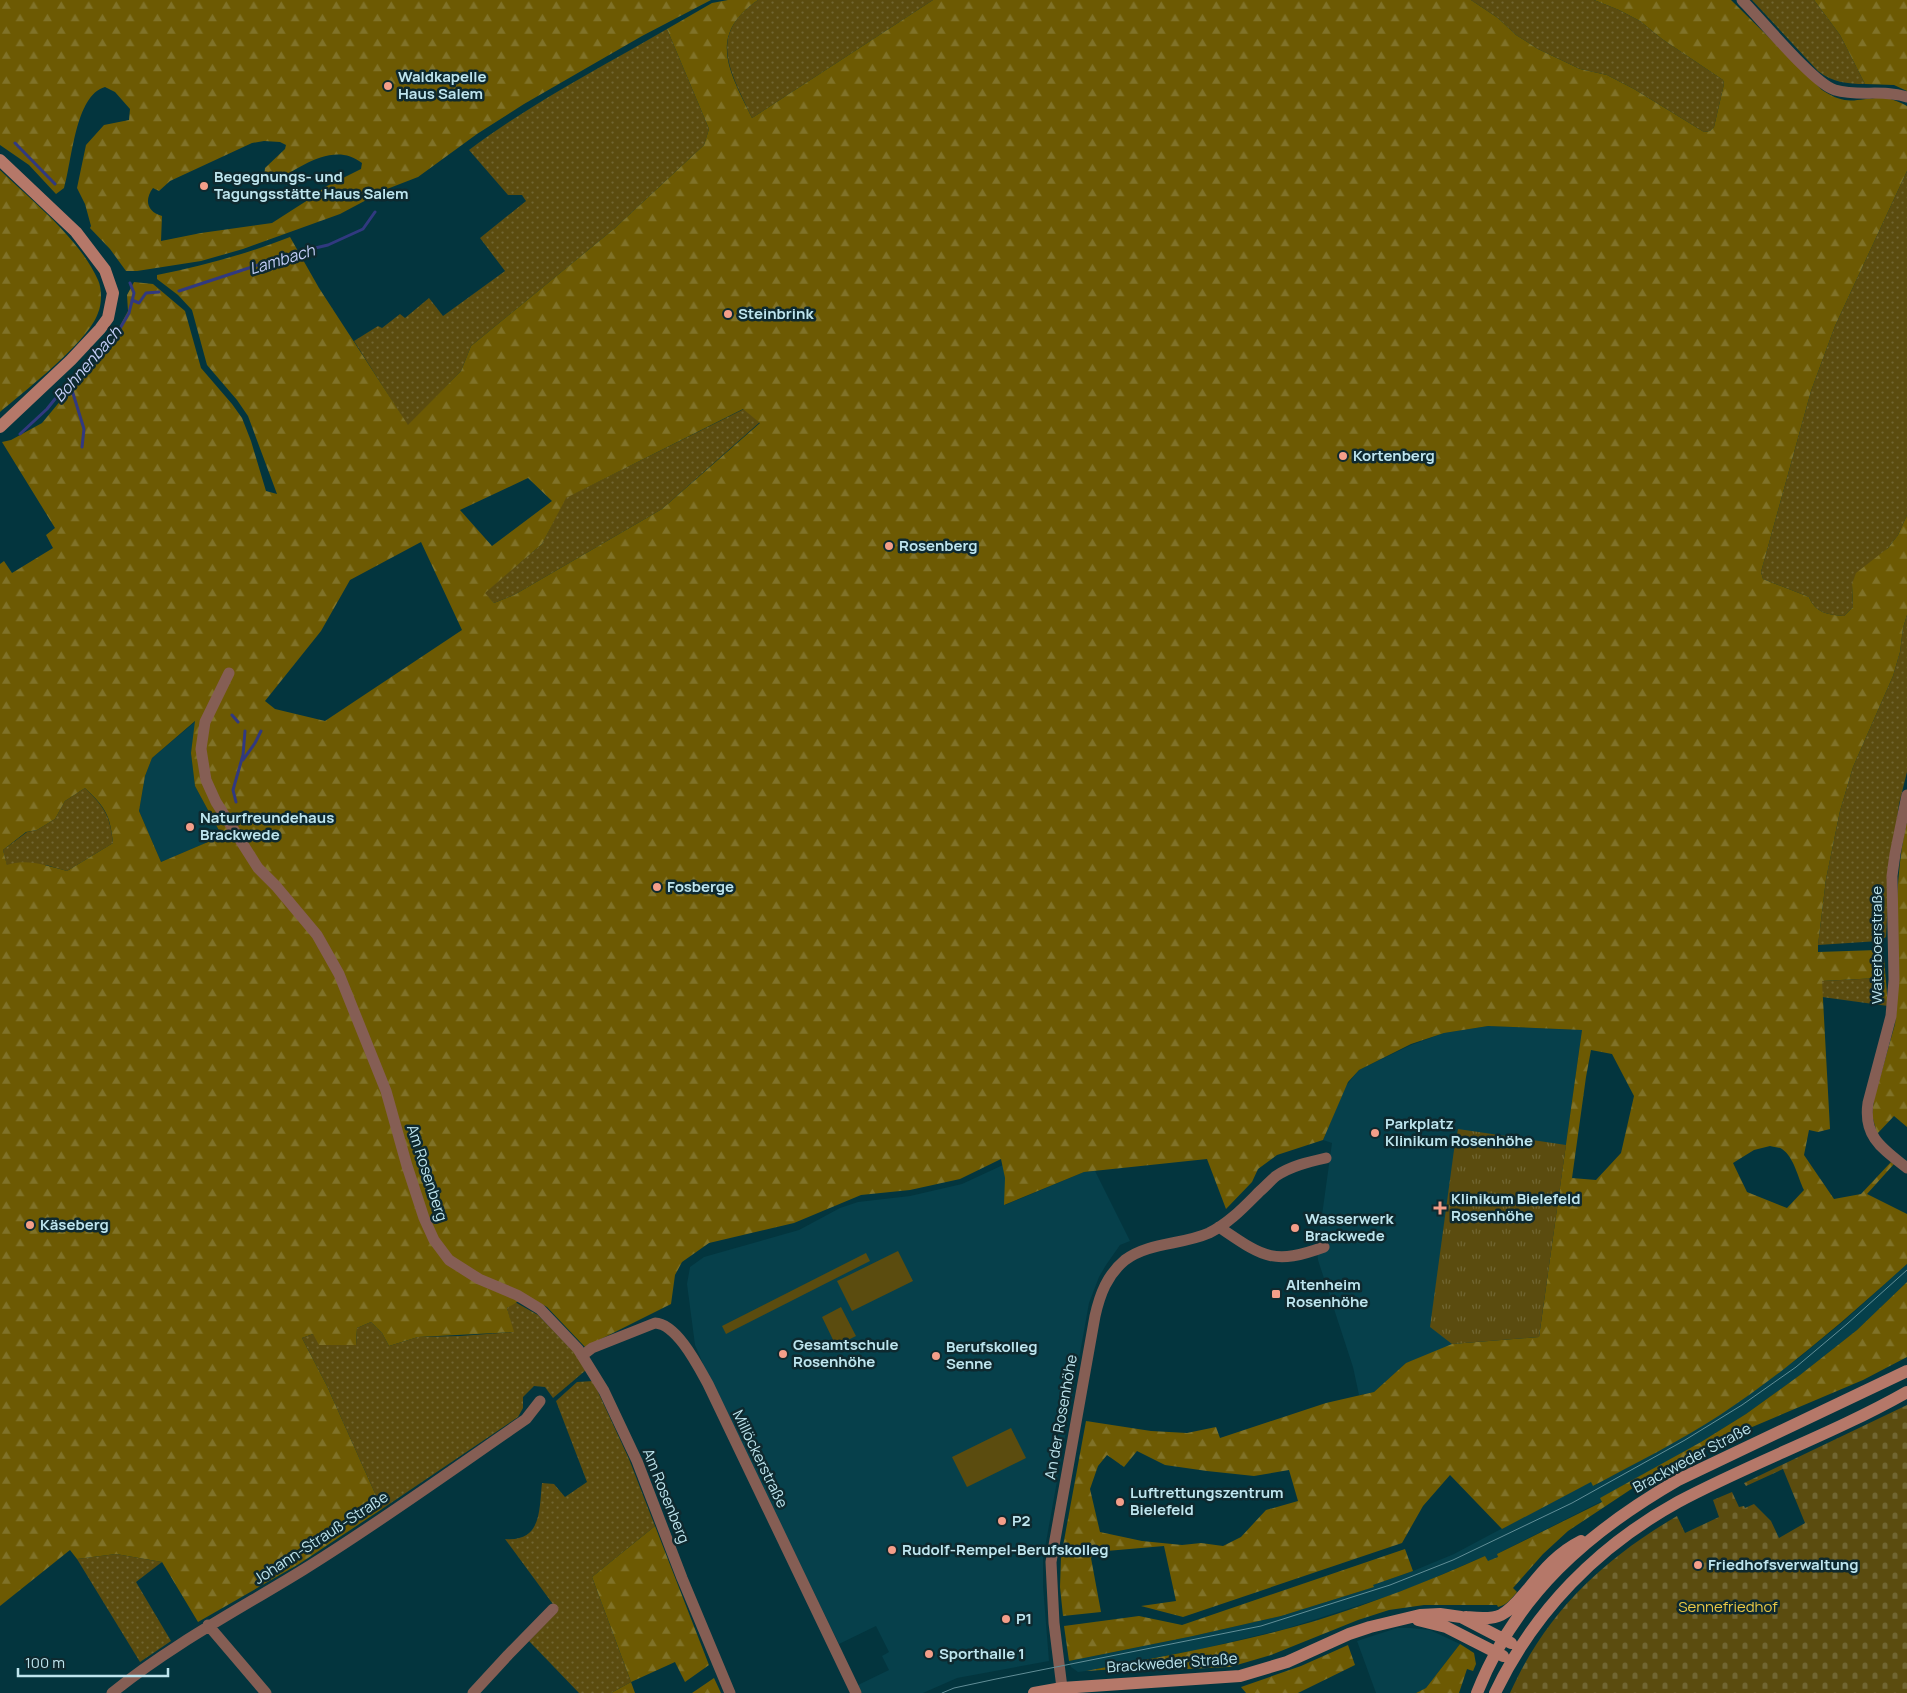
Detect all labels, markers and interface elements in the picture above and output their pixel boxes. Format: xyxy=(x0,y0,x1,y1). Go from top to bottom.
place label: Waldkapelle Haus Salem xyxy=(398,66,486,104)
marker: Waldkapelle Haus Salem xyxy=(382,80,394,92)
place label: Begegnungs- und Tagungsstätte Haus Salem xyxy=(214,166,408,204)
marker: Begegnungs- und Tagungsstätte Haus Salem xyxy=(198,180,210,192)
water label: Lambach xyxy=(247,238,318,279)
place label: Steinbrink xyxy=(738,303,814,324)
marker: Steinbrink xyxy=(722,308,734,320)
water label: Bohnenbach xyxy=(48,321,126,407)
place label: Kortenberg xyxy=(1353,445,1435,466)
marker: Kortenberg xyxy=(1337,450,1349,462)
place label: Rosenberg xyxy=(899,535,978,556)
marker: Rosenberg xyxy=(883,540,895,552)
place label: Naturfreundehaus Brackwede xyxy=(200,807,334,845)
marker: Naturfreundehaus Brackwede xyxy=(184,821,196,833)
place label: Fosberge xyxy=(667,876,734,897)
marker: Fosberge xyxy=(651,881,663,893)
street label: Waterboerstraße xyxy=(1866,886,1887,1004)
place label: Parkplatz Klinikum Rosenhöhe xyxy=(1385,1113,1533,1151)
street label: Am Rosenberg xyxy=(402,1122,453,1224)
marker: Parkplatz Klinikum Rosenhöhe xyxy=(1369,1127,1381,1139)
place label: Klinikum Bielefeld Rosenhöhe xyxy=(1451,1188,1580,1226)
marker: Klinikum Bielefeld Rosenhöhe xyxy=(1433,1201,1447,1215)
place label: Wasserwerk Brackwede xyxy=(1305,1208,1395,1246)
place label: Käseberg xyxy=(40,1214,109,1235)
marker: Käseberg xyxy=(24,1219,36,1231)
marker: Wasserwerk Brackwede xyxy=(1289,1222,1301,1234)
place label: Altenheim Rosenhöhe xyxy=(1286,1274,1368,1312)
marker: Altenheim Rosenhöhe xyxy=(1270,1288,1282,1300)
place label: Gesamtschule Rosenhöhe xyxy=(793,1334,899,1372)
place label: Berufskolleg Senne xyxy=(946,1336,1038,1374)
marker: Gesamtschule Rosenhöhe xyxy=(777,1348,789,1360)
marker: Berufskolleg Senne xyxy=(930,1350,942,1362)
street label: An der Rosenhöhe xyxy=(1039,1353,1082,1481)
street label: Millöckerstraße xyxy=(728,1406,793,1511)
street label: Brackweder Straße xyxy=(1629,1417,1755,1498)
street label: Am Rosenberg xyxy=(638,1445,695,1546)
place label: Luftrettungszentrum Bielefeld xyxy=(1130,1482,1284,1520)
street label: Johann-Strauß-Straße xyxy=(249,1486,392,1589)
marker: Luftrettungszentrum Bielefeld xyxy=(1114,1496,1126,1508)
place label: P2 xyxy=(1012,1510,1031,1531)
marker: P2 xyxy=(996,1515,1008,1527)
place label: Rudolf-Rempel-Berufskolleg xyxy=(902,1539,1108,1560)
marker: Rudolf-Rempel-Berufskolleg xyxy=(886,1544,898,1556)
place label: Friedhofsverwaltung xyxy=(1708,1554,1858,1575)
marker: Friedhofsverwaltung xyxy=(1692,1559,1704,1571)
park label: Sennefriedhof xyxy=(1678,1596,1778,1617)
place label: P1 xyxy=(1016,1608,1032,1629)
marker: P1 xyxy=(1000,1613,1012,1625)
place label: Sporthalle 1 xyxy=(939,1643,1025,1664)
scale bar xyxy=(18,1646,168,1678)
street label: Brackweder Straße xyxy=(1106,1647,1238,1678)
marker: Sporthalle 1 xyxy=(923,1648,935,1660)
text: 100 m xyxy=(25,1652,65,1673)

